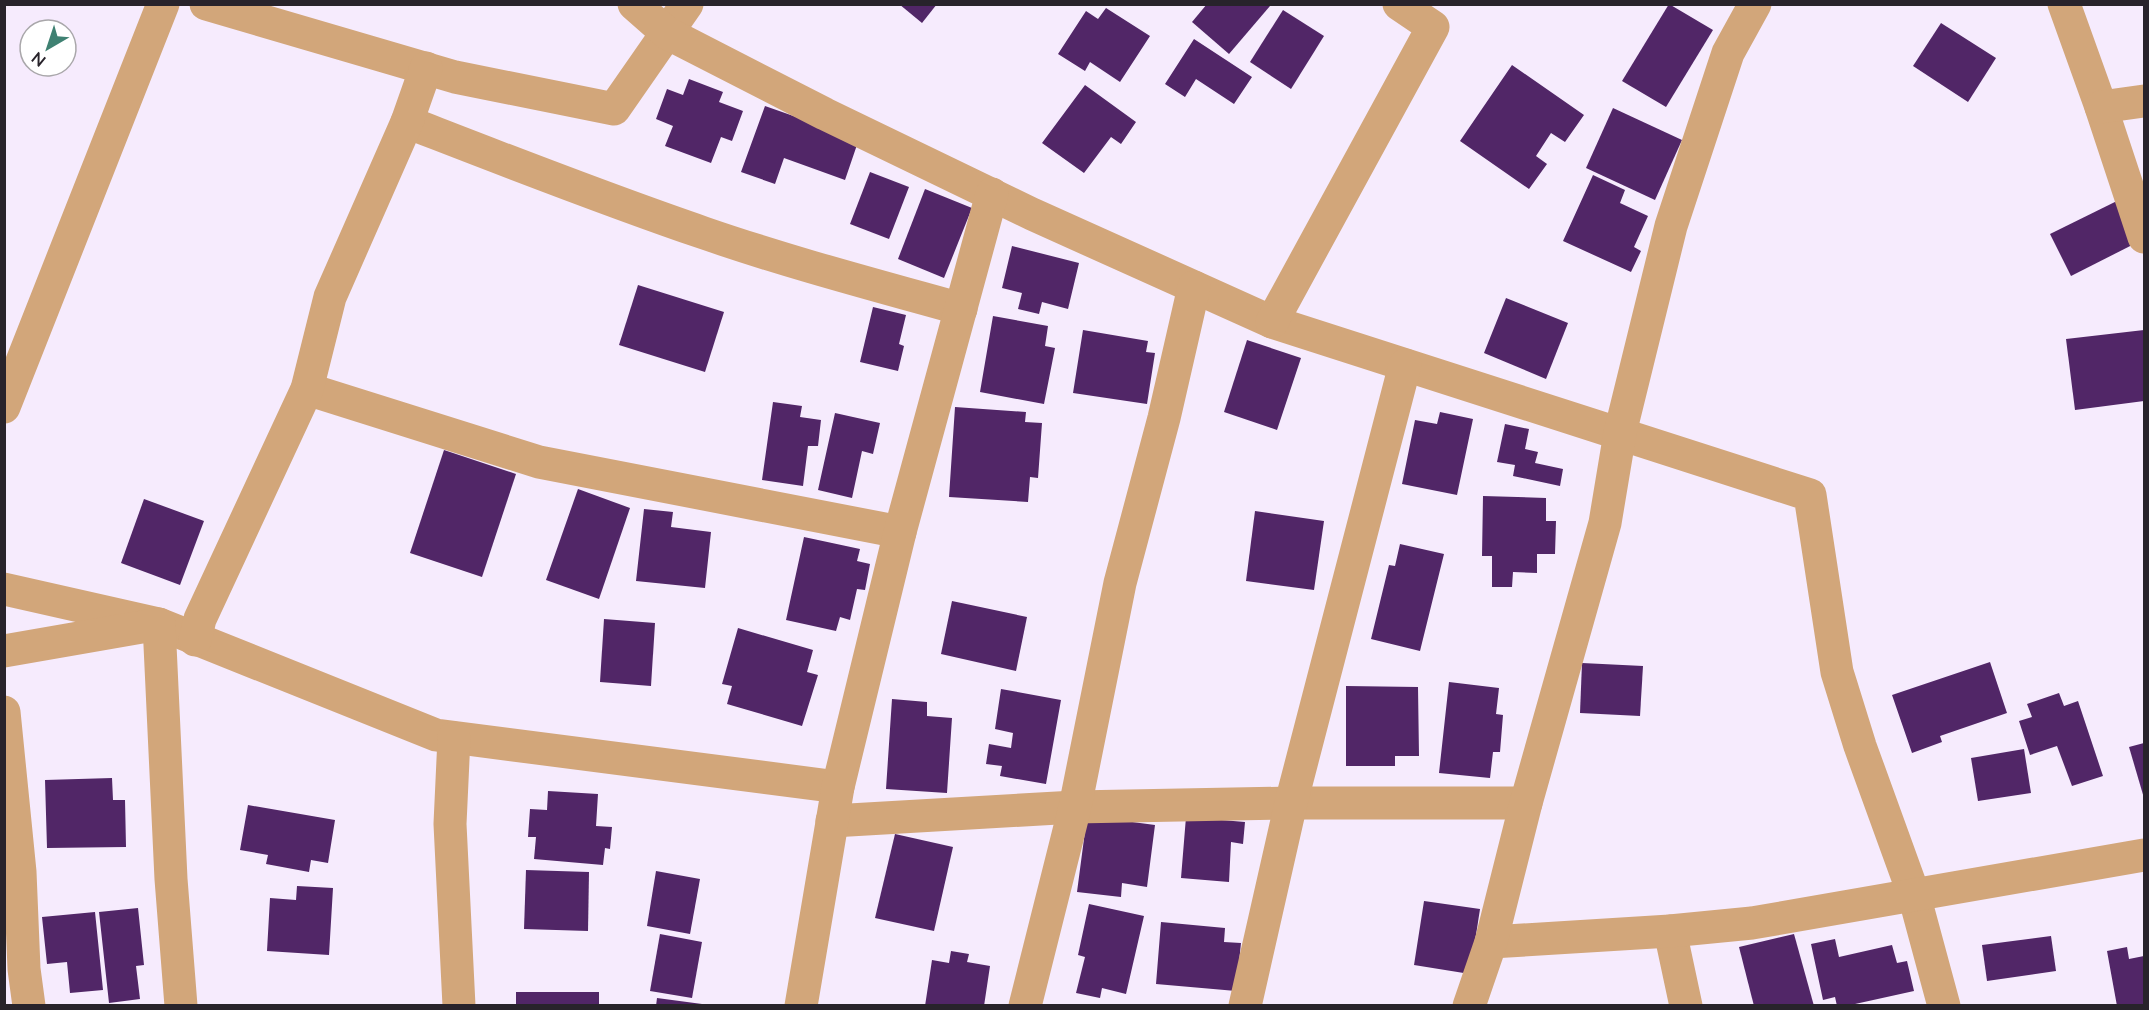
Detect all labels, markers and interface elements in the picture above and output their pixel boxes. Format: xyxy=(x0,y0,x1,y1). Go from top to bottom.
north arrow xyxy=(18,18,78,78)
text: N xyxy=(27,49,49,71)

